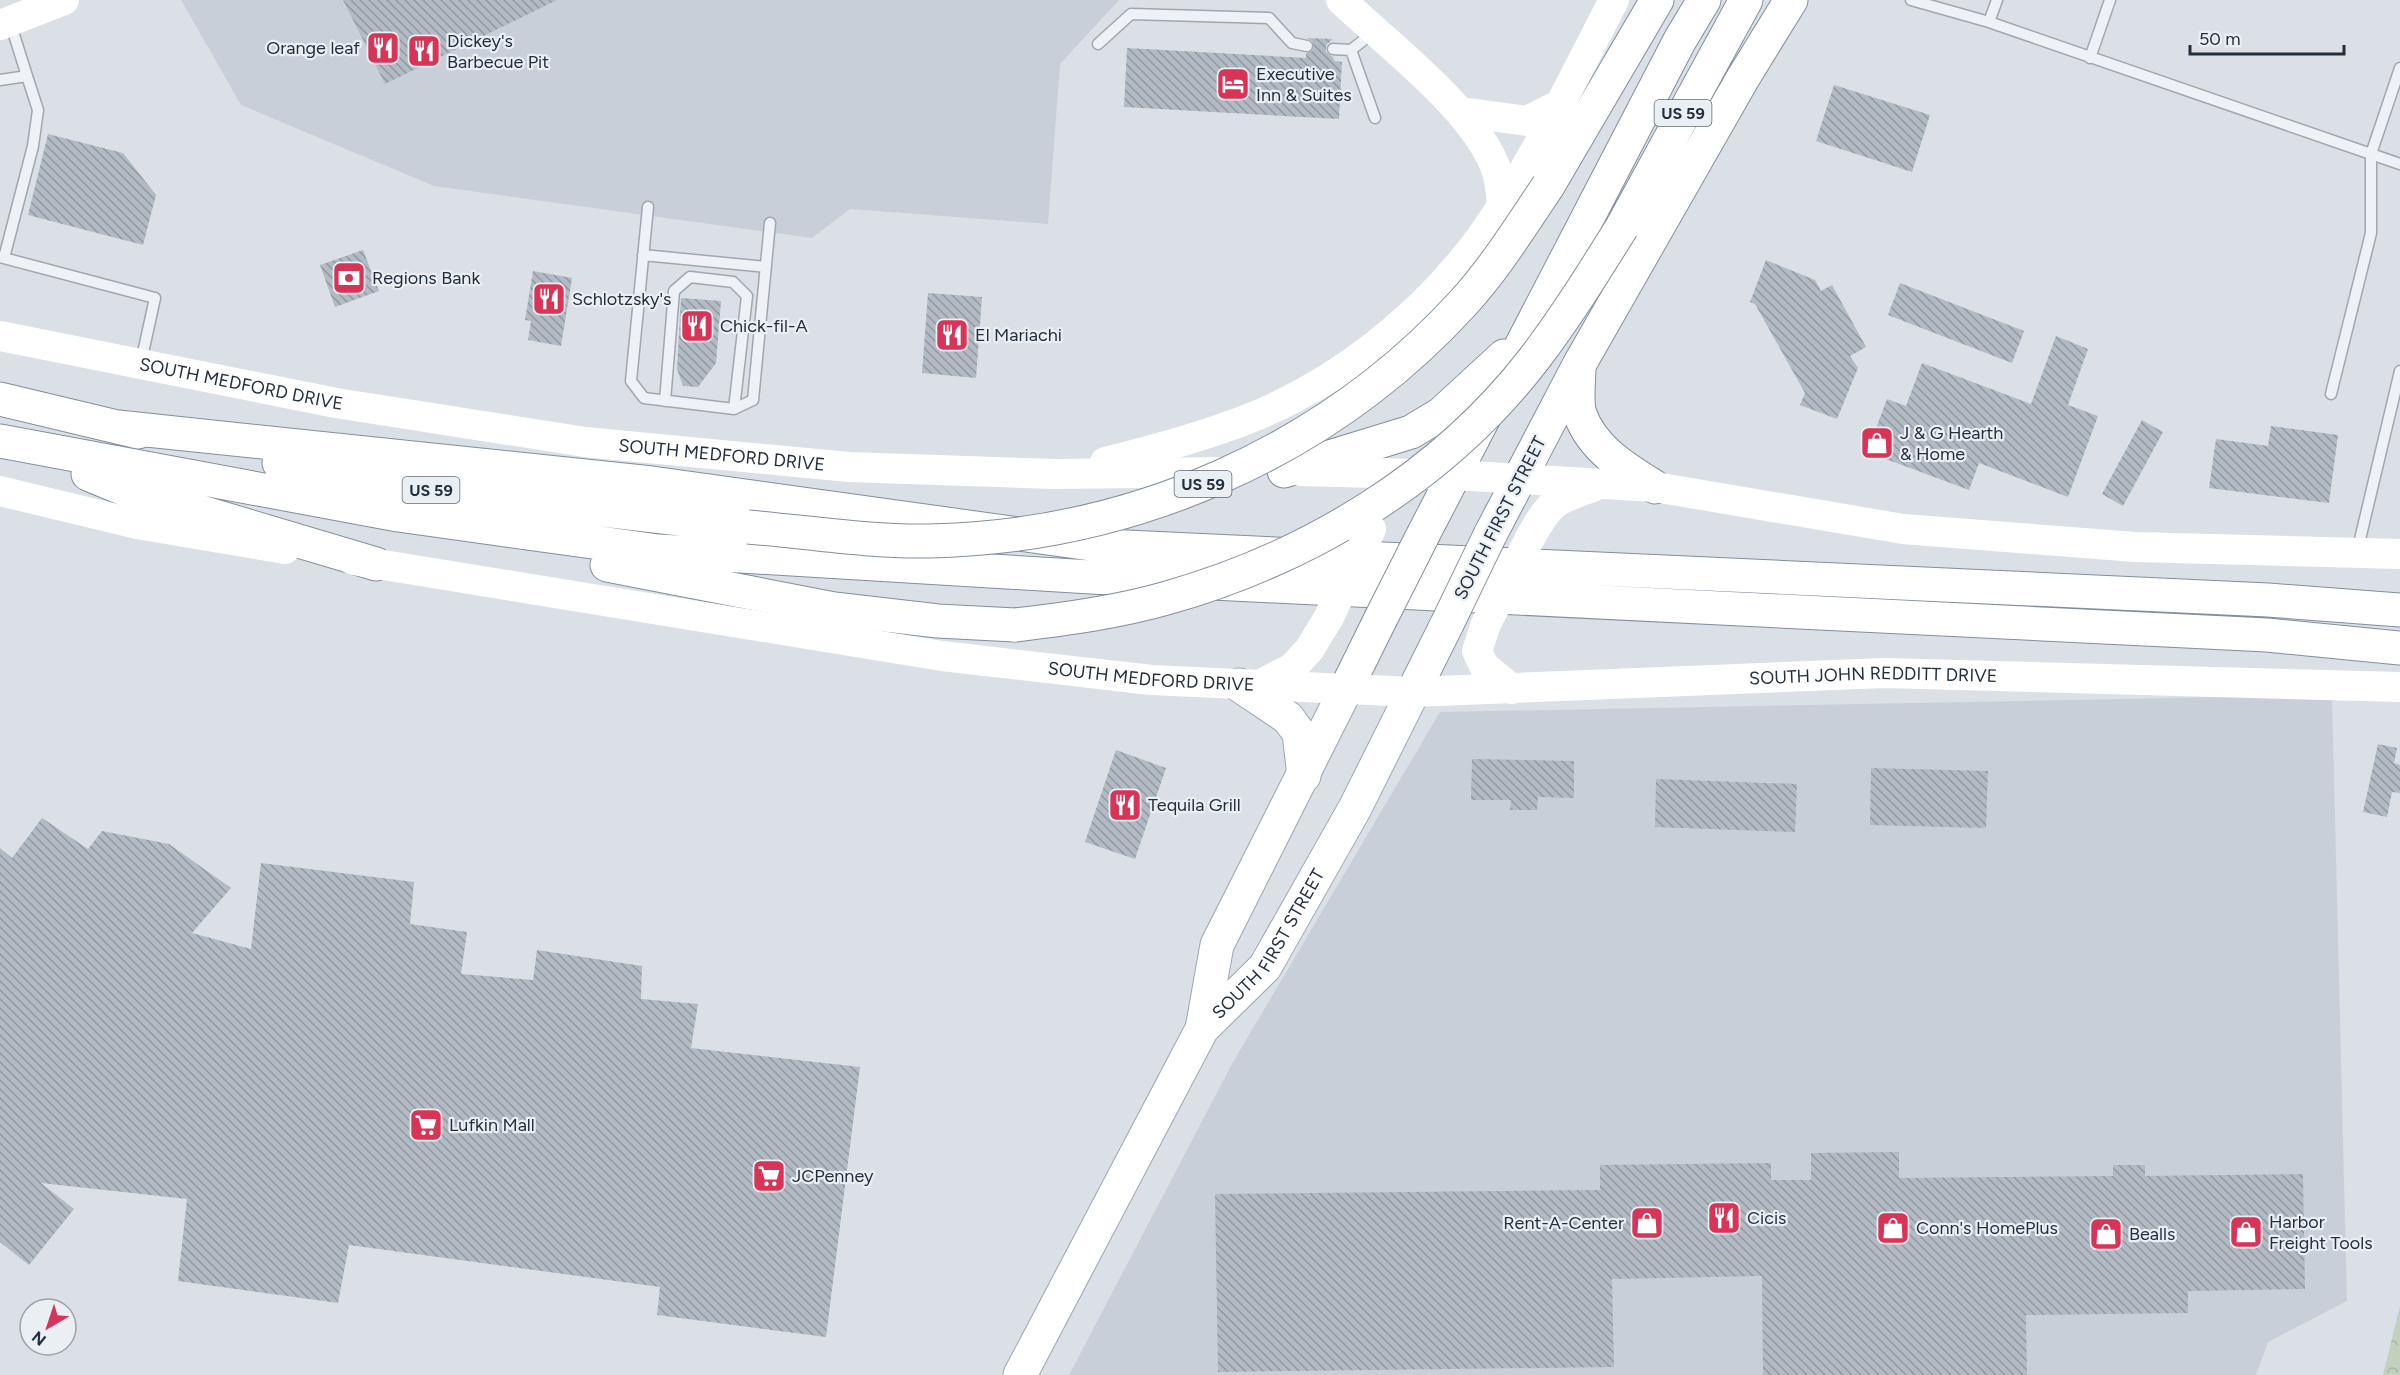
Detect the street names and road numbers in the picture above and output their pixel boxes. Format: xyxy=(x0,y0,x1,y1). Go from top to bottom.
road number: US 59 xyxy=(1654,100,1712,126)
street label: SOUTH MEDFORD DRIVE xyxy=(137,353,345,415)
street label: SOUTH FIRST STREET xyxy=(1449,433,1551,603)
street label: SOUTH MEDFORD DRIVE xyxy=(617,434,826,476)
road number: US 59 xyxy=(1174,471,1232,497)
road number: US 59 xyxy=(402,477,460,503)
street label: SOUTH MEDFORD DRIVE xyxy=(1047,657,1255,696)
street label: SOUTH JOHN REDDITT DRIVE xyxy=(1749,662,1998,689)
street label: SOUTH FIRST STREET xyxy=(1208,865,1329,1024)

